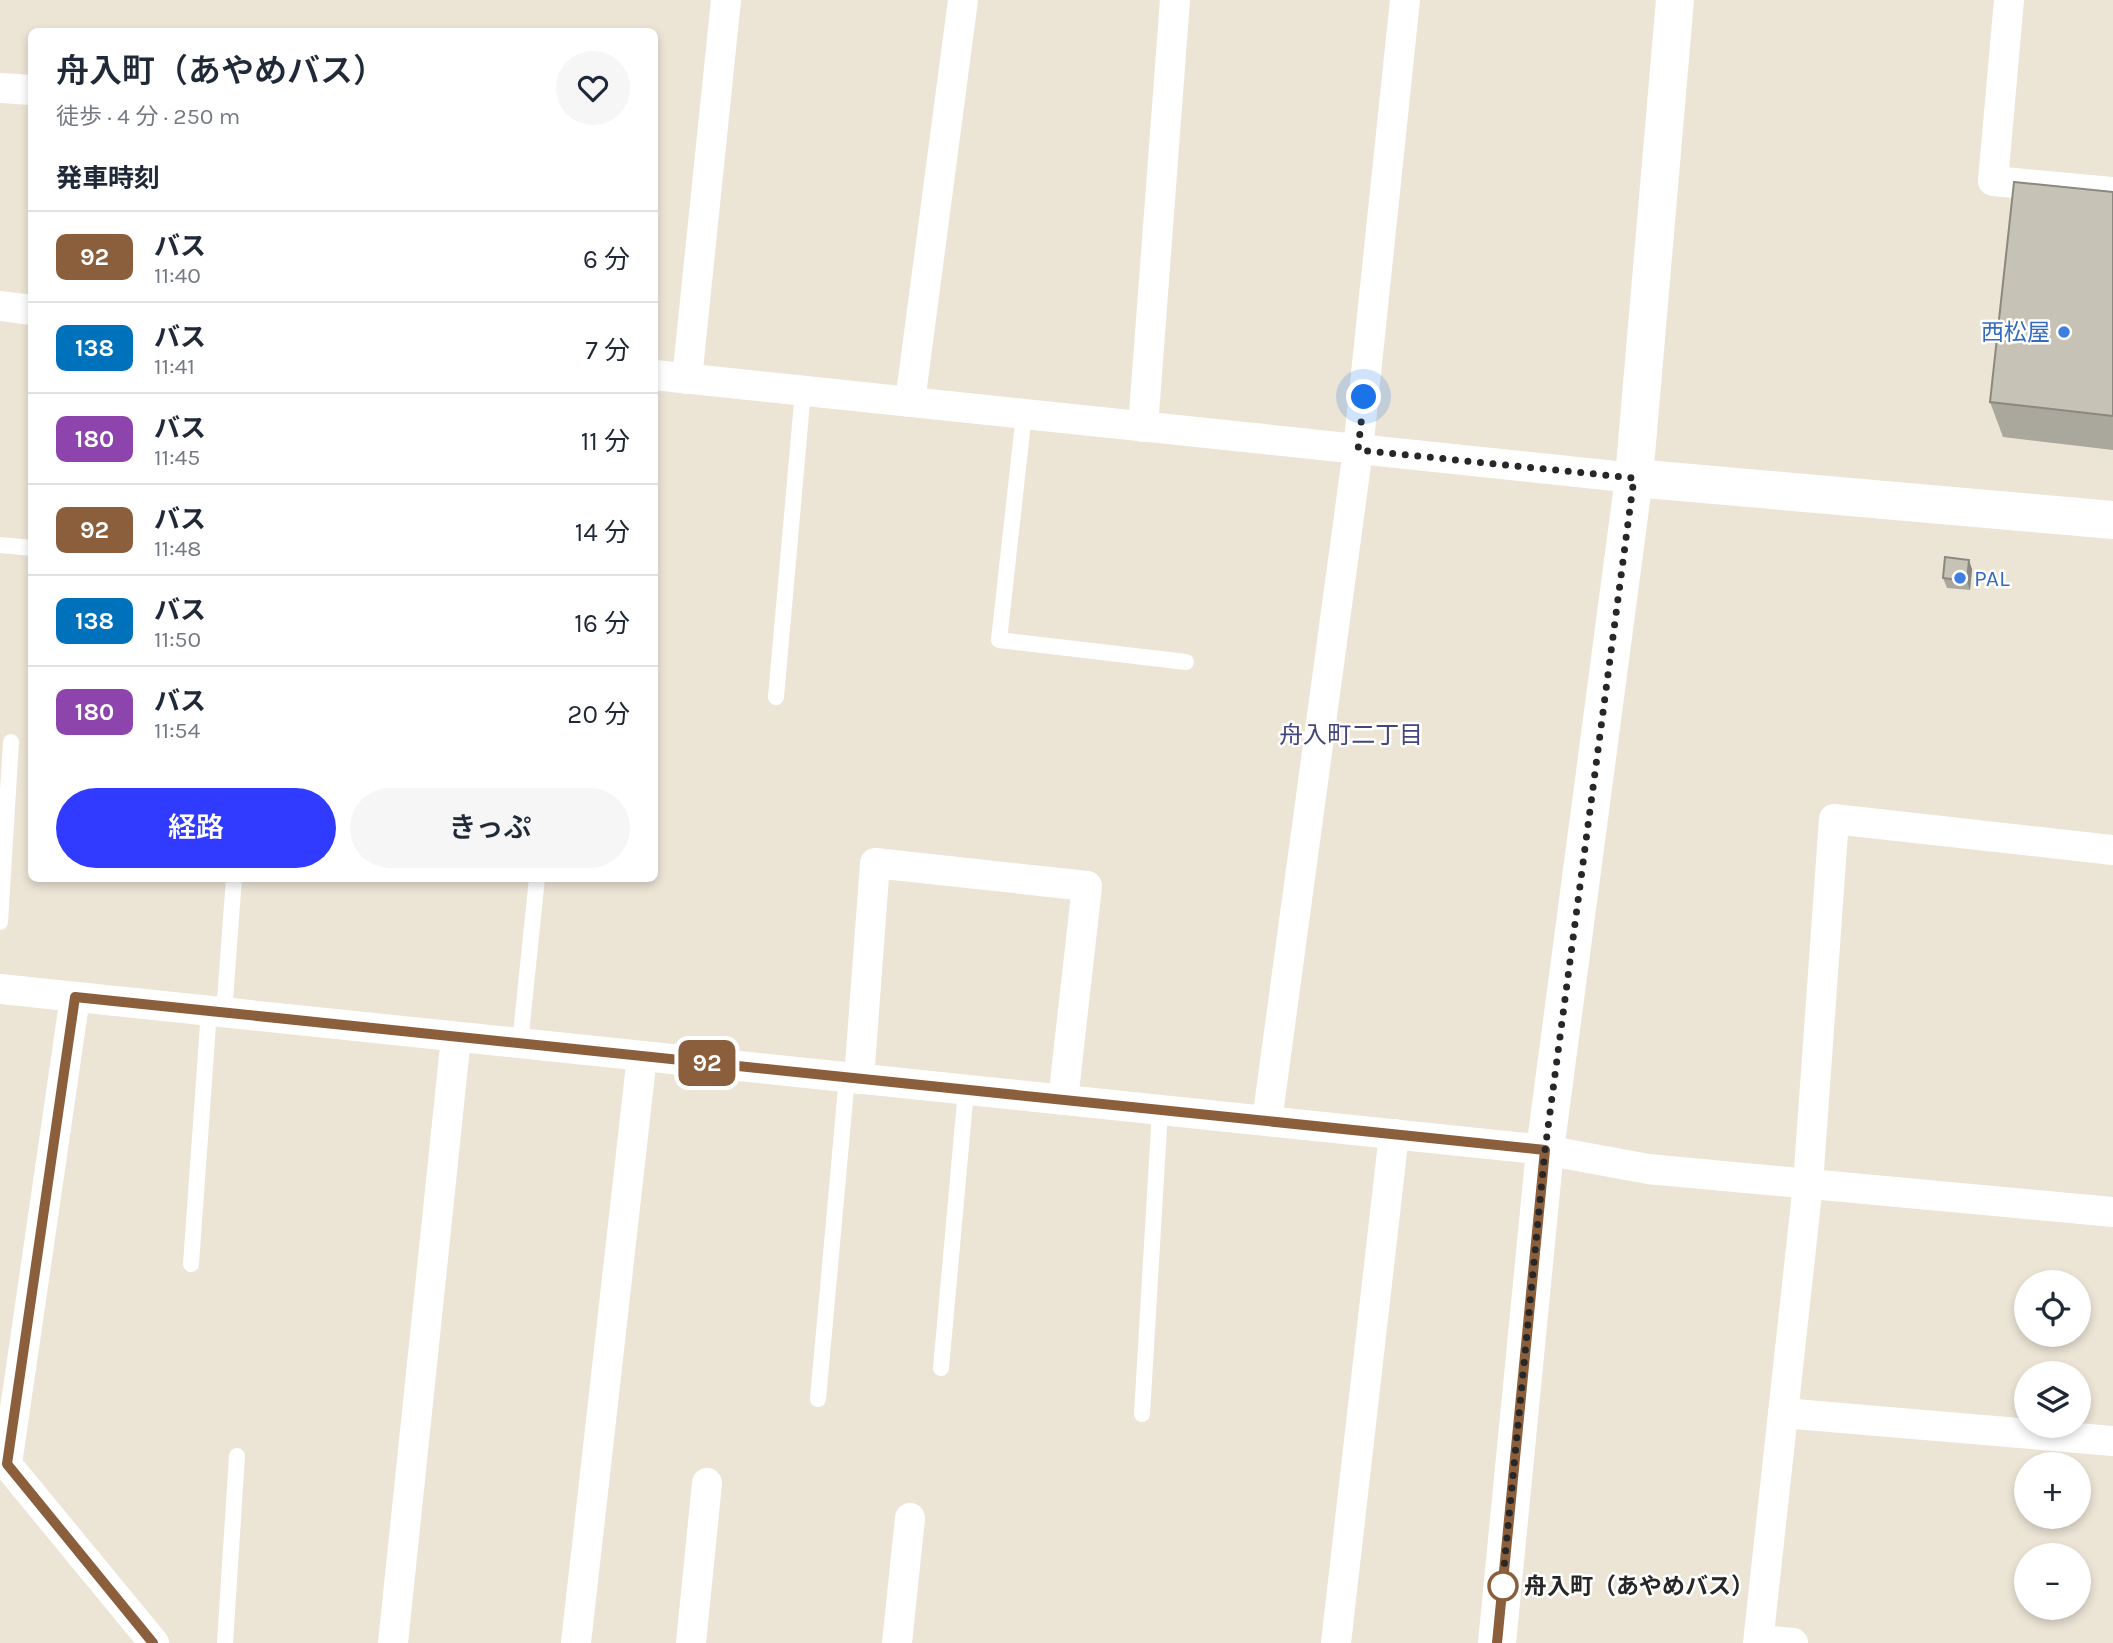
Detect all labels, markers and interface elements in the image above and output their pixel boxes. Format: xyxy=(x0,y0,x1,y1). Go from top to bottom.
button: heart xyxy=(556,51,630,125)
text: 舟入町（あやめバス） xyxy=(56,52,386,90)
text: 徒歩 · 4 分 · 250 m xyxy=(56,103,240,130)
text: 発車時刻 xyxy=(56,163,160,194)
text: バス xyxy=(154,231,206,262)
text: 92 xyxy=(80,243,109,271)
text: 6 分 xyxy=(583,244,630,275)
text: 11:40 xyxy=(154,262,201,289)
place label: 西松屋 xyxy=(1981,319,2050,346)
text: バス xyxy=(154,322,206,353)
marker: 西松屋 xyxy=(2056,324,2072,340)
text: 138 xyxy=(75,334,114,362)
text: 7 分 xyxy=(586,335,630,366)
text: 11:41 xyxy=(154,353,195,380)
your location xyxy=(1346,379,1381,414)
text: バス xyxy=(154,413,206,444)
text: 180 xyxy=(75,425,114,453)
text: 11 分 xyxy=(581,426,630,457)
text: 11:45 xyxy=(154,444,200,471)
text: バス xyxy=(154,504,206,535)
text: 92 xyxy=(80,516,109,544)
text: 14 分 xyxy=(575,517,630,548)
text: 11:48 xyxy=(154,535,201,562)
place label: PAL xyxy=(1974,565,2010,592)
marker: PAL xyxy=(1952,570,1968,586)
text: バス xyxy=(154,595,206,626)
text: 138 xyxy=(75,607,114,635)
text: 16 分 xyxy=(574,608,630,639)
text: 11:50 xyxy=(154,626,201,653)
text: バス xyxy=(154,686,206,717)
text: 180 xyxy=(75,698,114,726)
text: 20 分 xyxy=(567,699,630,730)
text: 11:54 xyxy=(154,717,200,744)
district label: 舟入町二丁目 xyxy=(1279,721,1423,749)
button: 経路 xyxy=(56,788,336,868)
button: きっぷ xyxy=(350,788,630,868)
line badge: 92 xyxy=(676,1040,738,1086)
text: 92 xyxy=(692,1049,722,1077)
map controls xyxy=(2014,1270,2091,1620)
button: locate xyxy=(2014,1270,2091,1347)
button: layers xyxy=(2014,1361,2091,1438)
button: + xyxy=(2014,1452,2091,1529)
button: − xyxy=(2014,1543,2091,1620)
marker: 舟入町（あやめバス） xyxy=(1488,1571,1518,1601)
place label: 舟入町（あやめバス） xyxy=(1524,1573,1754,1600)

